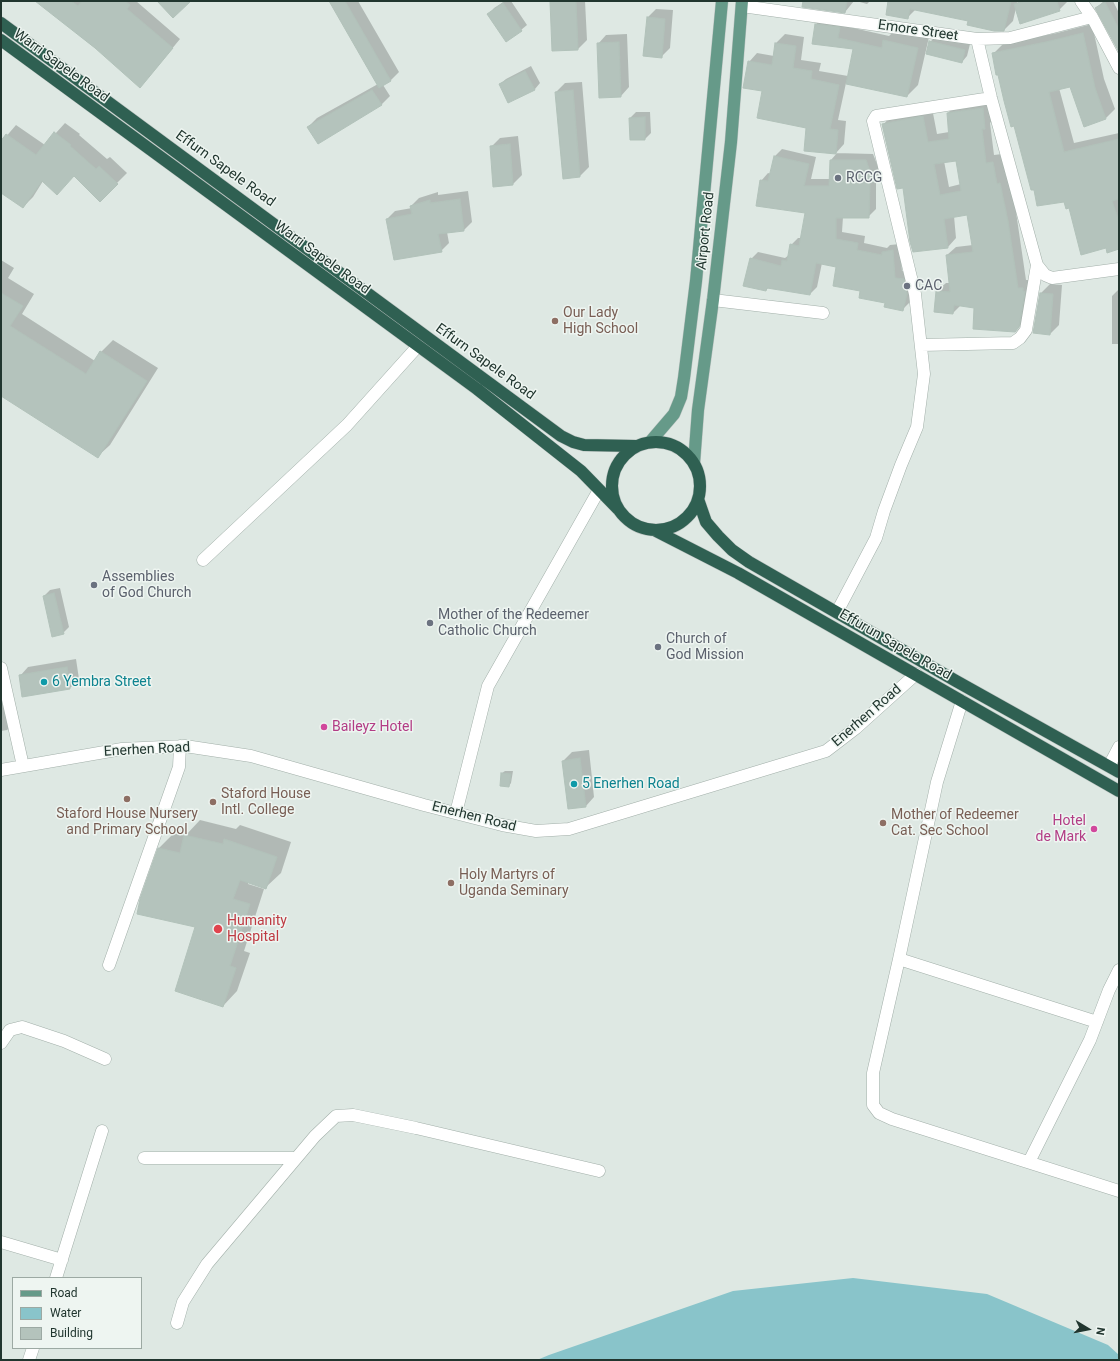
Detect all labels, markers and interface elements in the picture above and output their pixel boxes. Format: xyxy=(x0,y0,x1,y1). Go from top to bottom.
street label: Emore Street xyxy=(877,17,959,45)
street label: Warri Sapele Road xyxy=(10,26,112,106)
street label: Effurn Sapele Road xyxy=(172,127,278,211)
place label: RCCG xyxy=(846,170,882,186)
marker: RCCG xyxy=(833,173,843,183)
street label: Airport Road xyxy=(694,191,718,271)
street label: Warri Sapele Road xyxy=(271,218,373,298)
place label: CAC xyxy=(915,278,942,294)
marker: CAC xyxy=(902,281,912,291)
place label: Our Lady High School xyxy=(563,305,638,338)
marker: Our Lady High School xyxy=(550,316,560,326)
street label: Effurn Sapele Road xyxy=(432,320,538,404)
place label: Assemblies of God Church xyxy=(102,569,191,602)
marker: Assemblies of God Church xyxy=(89,580,99,590)
street label: Effurun Sapele Road xyxy=(836,606,954,684)
place label: Mother of the Redeemer Catholic Church xyxy=(438,607,589,640)
marker: Mother of the Redeemer Catholic Church xyxy=(425,618,435,628)
place label: Church of God Mission xyxy=(666,631,744,664)
marker: Church of God Mission xyxy=(653,642,663,652)
place label: 6 Yembra Street xyxy=(52,674,151,690)
marker: 6 Yembra Street xyxy=(39,677,49,687)
street label: Enerhen Road xyxy=(829,681,905,751)
place label: Baileyz Hotel xyxy=(332,719,413,735)
marker: Baileyz Hotel xyxy=(319,722,329,732)
street label: Enerhen Road xyxy=(103,739,191,761)
place label: 5 Enerhen Road xyxy=(582,776,680,792)
marker: 5 Enerhen Road xyxy=(569,779,579,789)
place label: Staford House Intl. College xyxy=(221,786,311,818)
marker: Staford House Nursery and Primary School xyxy=(122,794,132,804)
marker: Staford House Intl. College xyxy=(208,797,218,807)
street label: Enerhen Road xyxy=(430,798,518,836)
place label: Staford House Nursery and Primary School xyxy=(56,806,198,838)
place label: Mother of Redeemer Cat. Sec School xyxy=(891,807,1019,840)
place label: Hotel de Mark xyxy=(1036,813,1086,846)
marker: Mother of Redeemer Cat. Sec School xyxy=(878,818,888,828)
marker: Hotel de Mark xyxy=(1089,824,1099,834)
place label: Holy Martyrs of Uganda Seminary xyxy=(459,867,569,900)
marker: Holy Martyrs of Uganda Seminary xyxy=(446,878,456,888)
place label: Humanity Hospital xyxy=(227,913,287,946)
marker: Humanity Hospital xyxy=(212,923,224,935)
legend xyxy=(12,1277,142,1349)
text: Road xyxy=(50,1286,78,1300)
text: Water xyxy=(50,1306,81,1320)
north arrow xyxy=(1068,1309,1108,1349)
text: Building xyxy=(50,1326,93,1340)
text: N xyxy=(1093,1326,1107,1336)

